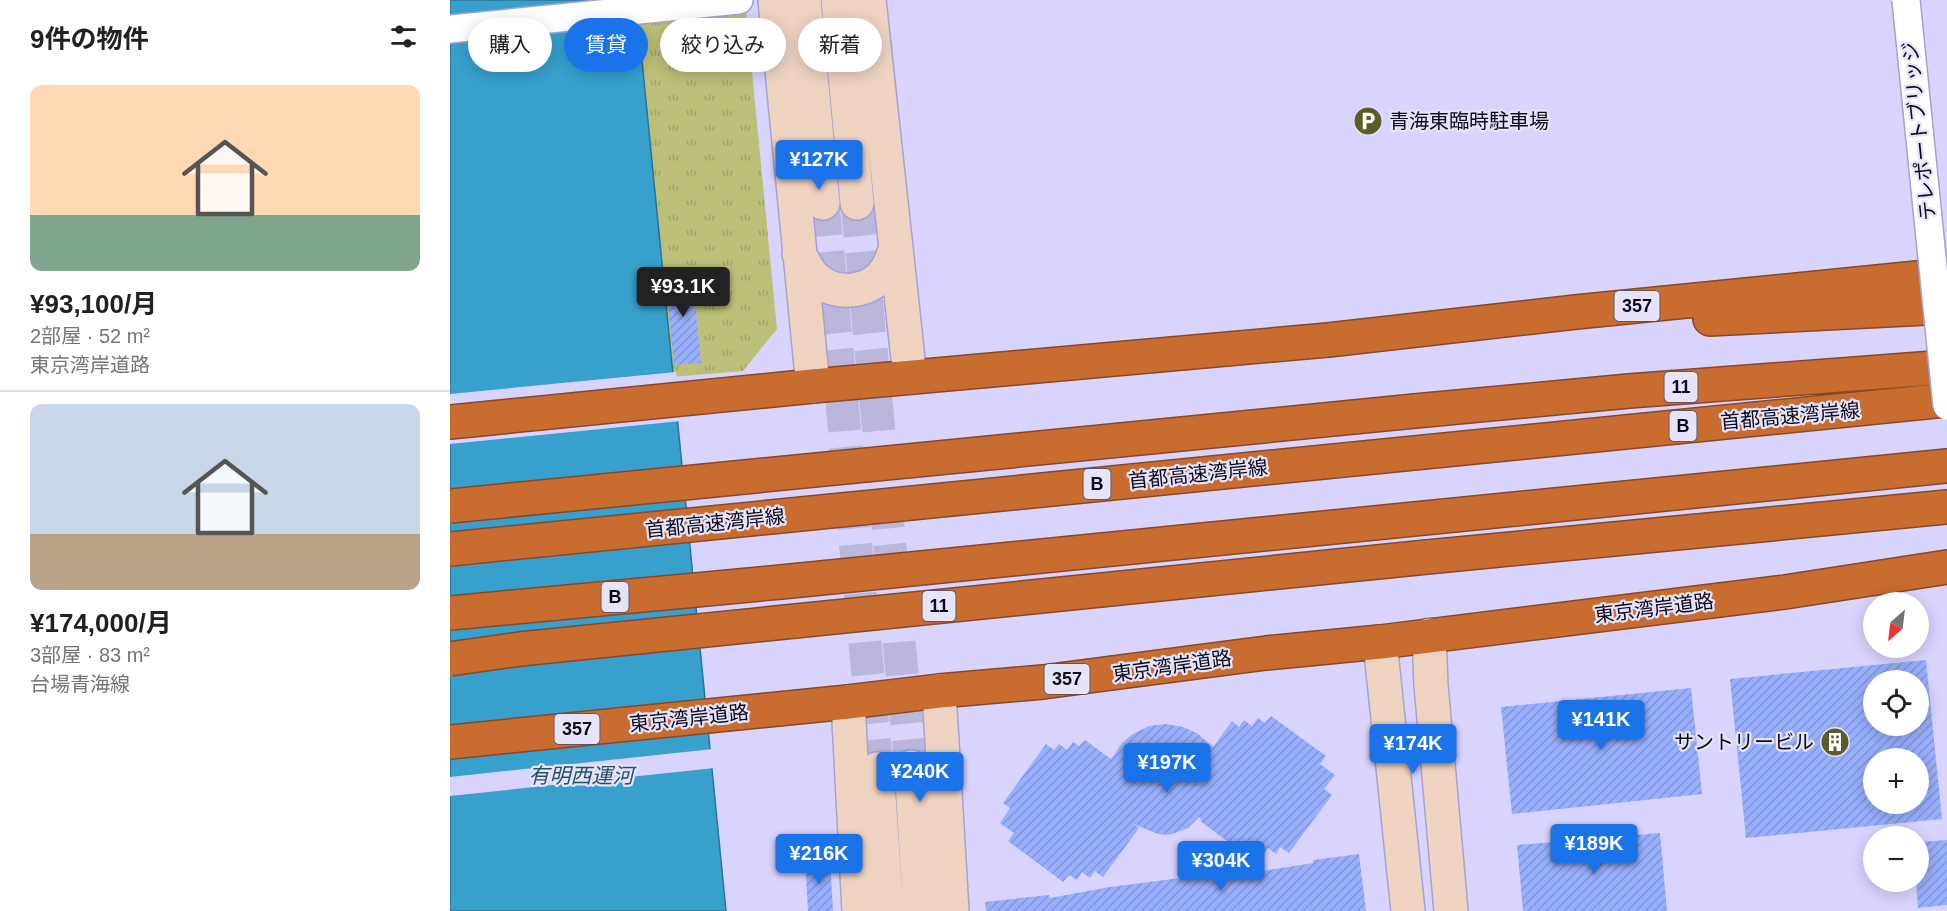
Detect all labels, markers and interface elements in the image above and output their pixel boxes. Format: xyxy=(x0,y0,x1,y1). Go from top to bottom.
chip: 購入 xyxy=(468,18,552,72)
chip: 賃貸 xyxy=(564,18,648,72)
chip: 絞り込み xyxy=(660,18,786,72)
chip: 新着 xyxy=(798,18,882,72)
icon: filters xyxy=(387,20,420,53)
text: 9件の物件 xyxy=(30,24,148,54)
street label: テレポートブリッジ xyxy=(1899,40,1939,222)
parking icon: 青海東臨時駐車場 xyxy=(1352,105,1384,137)
place label: 青海東臨時駐車場 xyxy=(1389,110,1549,132)
icon: home xyxy=(171,124,279,232)
pin: ¥127K xyxy=(777,140,861,191)
text: ¥127K xyxy=(790,148,848,170)
pin: ¥93.1K xyxy=(634,267,732,318)
text: ¥93.1K xyxy=(651,275,715,297)
text: ¥93,100/月 xyxy=(30,289,157,319)
road number: 357 xyxy=(1614,291,1660,321)
text: 2部屋 · 52 m² xyxy=(30,325,150,347)
text: 東京湾岸道路 xyxy=(30,354,150,376)
road number: 11 xyxy=(1664,372,1698,402)
street label: 首都高速湾岸線 xyxy=(1719,399,1861,433)
road number: B xyxy=(1670,411,1696,441)
icon: home xyxy=(171,443,279,551)
street label: 首都高速湾岸線 xyxy=(1127,456,1269,492)
road number: B xyxy=(1084,469,1110,499)
street label: 首都高速湾岸線 xyxy=(644,505,786,541)
road number: B xyxy=(602,582,628,612)
street label: 東京湾岸道路 xyxy=(1593,590,1715,626)
road number: 11 xyxy=(922,591,956,621)
north arrow xyxy=(1863,592,1929,658)
map controls xyxy=(1863,592,1929,892)
text: ¥174,000/月 xyxy=(30,608,172,638)
text: 3部屋 · 83 m² xyxy=(30,644,150,666)
street label: 東京湾岸道路 xyxy=(1111,647,1233,685)
road number: 357 xyxy=(1044,664,1090,694)
button: locate xyxy=(1863,670,1929,736)
text: 台場青海線 xyxy=(30,673,130,695)
pin: ¥141K xyxy=(1559,700,1643,751)
street label: 東京湾岸道路 xyxy=(628,701,750,735)
text: ¥141K xyxy=(1572,708,1630,730)
road number: 357 xyxy=(554,714,600,744)
pin: ¥174K xyxy=(1371,724,1455,775)
building icon: サントリービル xyxy=(1819,726,1851,758)
place label: サントリービル xyxy=(1674,731,1814,753)
text: ¥174K xyxy=(1384,732,1442,754)
pin: ¥197K xyxy=(1125,743,1209,794)
button: + xyxy=(1863,748,1929,814)
text: ¥197K xyxy=(1138,751,1196,773)
pin: ¥240K xyxy=(878,752,962,803)
text: ¥240K xyxy=(891,760,949,782)
water label: 有明西運河 xyxy=(529,764,637,787)
pin: ¥189K xyxy=(1552,824,1636,875)
button: − xyxy=(1863,826,1929,892)
text: ¥189K xyxy=(1565,832,1623,854)
pin: ¥216K xyxy=(777,834,861,885)
pin: ¥304K xyxy=(1179,841,1263,892)
text: ¥216K xyxy=(790,842,848,864)
text: ¥304K xyxy=(1192,849,1250,871)

